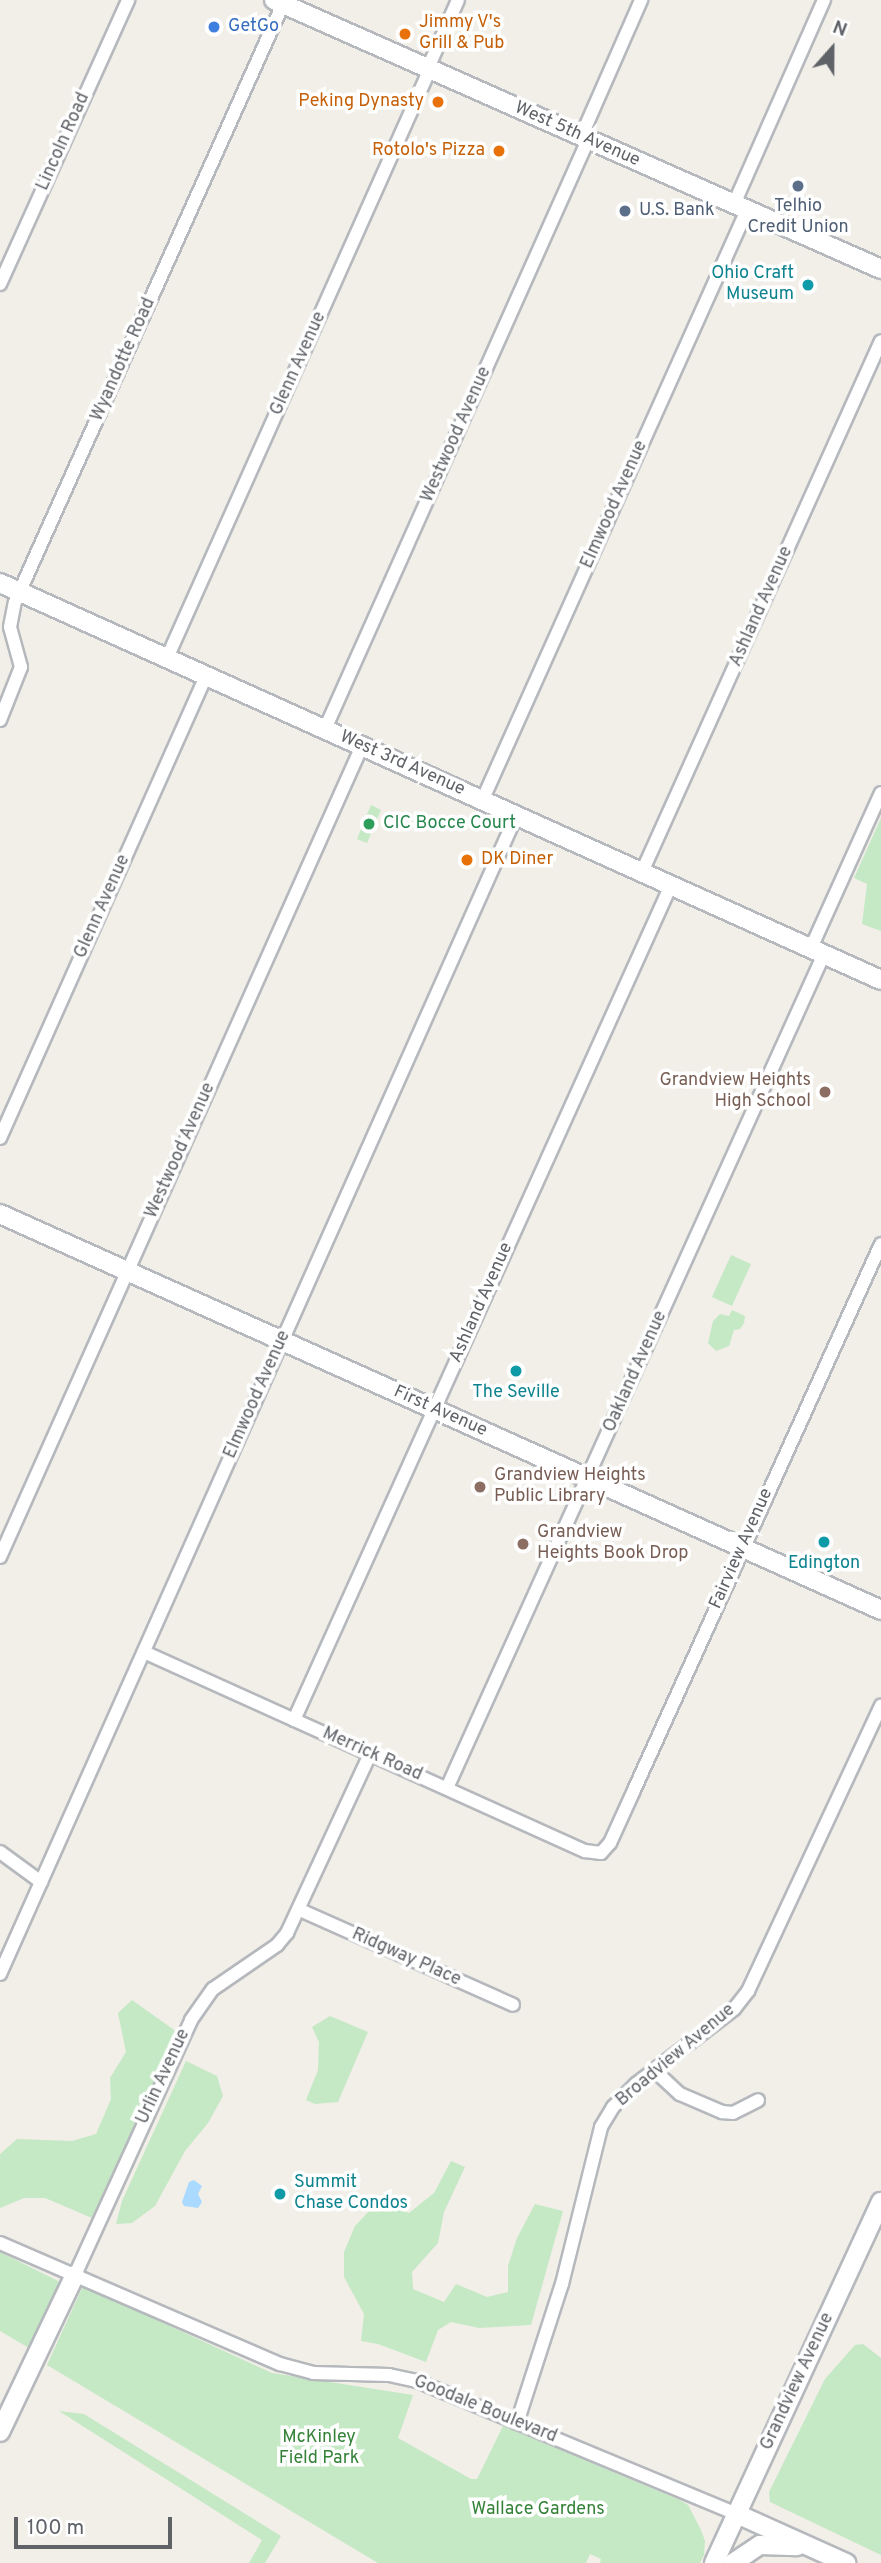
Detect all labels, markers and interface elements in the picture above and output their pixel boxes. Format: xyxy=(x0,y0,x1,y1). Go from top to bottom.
place label: Jimmy V's Grill & Pub xyxy=(419,13,504,56)
north arrow xyxy=(797,14,867,84)
place label: GetGo xyxy=(228,16,279,38)
text: N xyxy=(829,16,850,43)
marker: GetGo xyxy=(206,19,222,35)
marker: Jimmy V's Grill & Pub xyxy=(397,26,413,42)
street label: Lincoln Road xyxy=(33,90,95,194)
place label: Peking Dynasty xyxy=(298,91,424,113)
marker: Peking Dynasty xyxy=(430,94,446,110)
street label: West 5th Avenue xyxy=(511,98,643,172)
place label: Rotolo's Pizza xyxy=(372,140,485,162)
marker: Rotolo's Pizza xyxy=(491,143,507,159)
marker: Telhio Credit Union xyxy=(790,178,806,194)
place label: Telhio Credit Union xyxy=(747,197,849,240)
place label: U.S. Bank xyxy=(639,200,715,222)
marker: U.S. Bank xyxy=(617,203,633,219)
place label: Ohio Craft Museum xyxy=(711,264,794,306)
marker: Ohio Craft Museum xyxy=(800,277,816,293)
street label: Wyandotte Road xyxy=(87,295,161,425)
street label: Glenn Avenue xyxy=(266,309,332,419)
street label: Westwood Avenue xyxy=(417,364,497,506)
street label: Elmwood Avenue xyxy=(577,437,653,573)
street label: Ashland Avenue xyxy=(726,543,798,671)
street label: West 3rd Avenue xyxy=(336,727,468,801)
place label: CIC Bocce Court xyxy=(383,813,516,835)
marker: CIC Bocce Court xyxy=(361,816,377,832)
place label: DK Diner xyxy=(481,849,553,871)
street label: Glenn Avenue xyxy=(70,852,136,962)
marker: DK Diner xyxy=(459,852,475,868)
place label: Grandview Heights High School xyxy=(659,1071,811,1114)
street label: Westwood Avenue xyxy=(141,1080,221,1222)
marker: Grandview Heights High School xyxy=(817,1084,833,1100)
street label: Ashland Avenue xyxy=(446,1239,518,1367)
street label: Oakland Avenue xyxy=(599,1308,673,1436)
street label: Elmwood Avenue xyxy=(220,1327,296,1463)
marker: The Seville xyxy=(508,1363,524,1379)
street label: First Avenue xyxy=(389,1382,491,1442)
place label: The Seville xyxy=(472,1382,560,1404)
place label: Grandview Heights Public Library xyxy=(494,1466,646,1508)
marker: Grandview Heights Public Library xyxy=(472,1479,488,1495)
street label: Fairview Avenue xyxy=(706,1485,778,1613)
place label: Grandview Heights Book Drop xyxy=(537,1523,688,1566)
marker: Edington xyxy=(816,1534,832,1550)
marker: Grandview Heights Book Drop xyxy=(515,1536,531,1552)
place label: Edington xyxy=(788,1553,860,1575)
street label: Merrick Road xyxy=(319,1723,425,1787)
street label: Ridgway Place xyxy=(348,1924,464,1992)
street label: Broadview Avenue xyxy=(612,2000,740,2112)
street label: Urlin Avenue xyxy=(132,2026,196,2128)
place label: Summit Chase Condos xyxy=(294,2173,408,2216)
marker: Summit Chase Condos xyxy=(272,2186,288,2202)
street label: Grandview Avenue xyxy=(757,2310,839,2454)
street label: Goodale Boulevard xyxy=(410,2371,560,2449)
park label: McKinley Field Park xyxy=(279,2428,359,2470)
park label: Wallace Gardens xyxy=(471,2499,605,2521)
scale bar xyxy=(18,2504,175,2548)
text: 100 m xyxy=(27,2515,84,2542)

